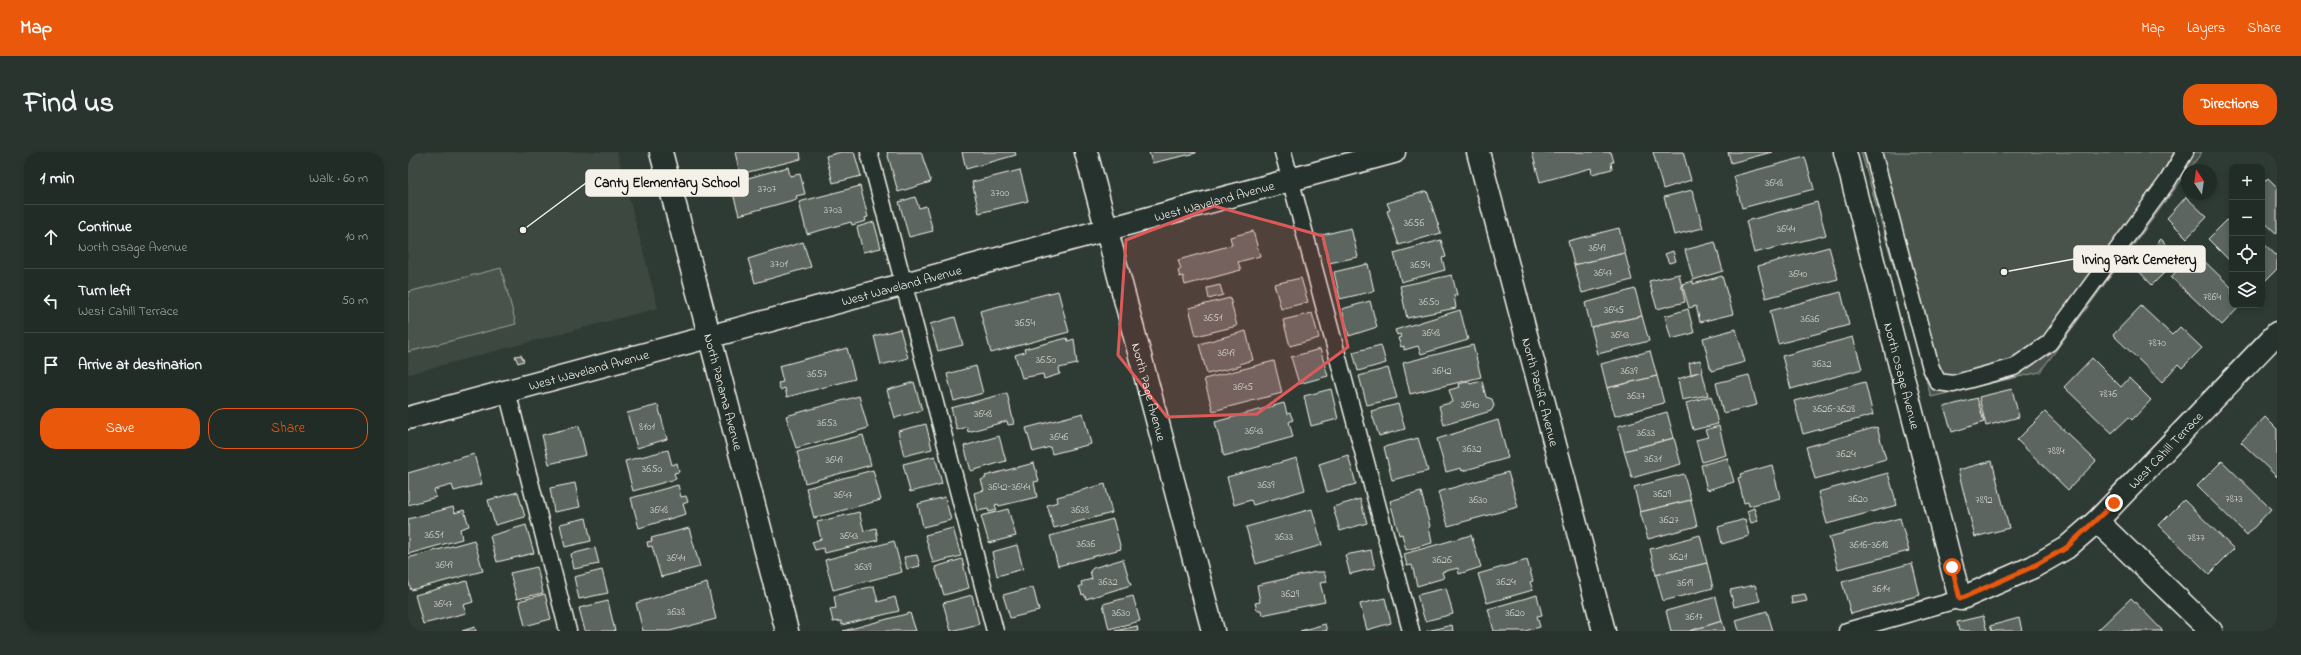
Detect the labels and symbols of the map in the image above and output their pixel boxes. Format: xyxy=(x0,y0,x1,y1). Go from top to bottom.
north arrow xyxy=(2181,164,2217,200)
callout: Canty Elementary School xyxy=(586,170,748,196)
text: Canty Elementary School xyxy=(594,173,740,196)
house number: 3648 xyxy=(1765,175,1783,191)
street label: West Waveland Avenue xyxy=(1152,177,1277,227)
house number: 3707 xyxy=(758,181,777,197)
house number: 3700 xyxy=(991,185,1010,201)
house number: 3703 xyxy=(824,202,843,218)
house number: 3656 xyxy=(1404,215,1424,231)
house number: 3644 xyxy=(1777,221,1796,237)
house number: 3649 xyxy=(1588,240,1606,256)
callout: Irving Park Cemetery xyxy=(2074,246,2205,272)
text: Irving Park Cemetery xyxy=(2081,250,2197,273)
house number: 3701 xyxy=(770,256,788,272)
house number: 3654 xyxy=(1410,257,1431,273)
street label: West Waveland Avenue xyxy=(840,261,964,312)
house number: 3647 xyxy=(1594,265,1613,281)
house number: 3640 xyxy=(1789,266,1808,282)
house number: 7864 xyxy=(2203,289,2221,305)
house number: 3650 xyxy=(1419,294,1439,310)
house number: 3645 xyxy=(1604,302,1624,318)
house number: 3651 xyxy=(1203,310,1223,326)
house number: 3636 xyxy=(1801,311,1820,327)
house number: 3654 xyxy=(1015,315,1036,331)
street label: North Osage Avenue xyxy=(1878,321,1924,432)
house number: 3648 xyxy=(1422,325,1440,341)
house number: 3643 xyxy=(1611,327,1630,343)
street label: North Panama Avenue xyxy=(698,332,747,453)
house number: 7870 xyxy=(2148,335,2166,351)
street label: North Pacific Avenue xyxy=(1516,336,1563,449)
street label: North Page Avenue xyxy=(1126,341,1170,444)
street label: West Waveland Avenue xyxy=(527,345,651,396)
house number: 3649 xyxy=(1217,345,1235,361)
house number: 3650 xyxy=(1036,352,1056,368)
house number: 3632 xyxy=(1812,356,1832,372)
house number: 3642 xyxy=(1432,363,1452,379)
house number: 3639 xyxy=(1620,363,1638,379)
house number: 3657 xyxy=(807,366,828,382)
house number: 3645 xyxy=(1233,379,1253,395)
house number: 7876 xyxy=(2099,386,2117,402)
house number: 3637 xyxy=(1627,388,1646,404)
house number: 3640 xyxy=(1461,397,1480,413)
house number: 3626-3628 xyxy=(1813,401,1855,417)
house number: 3648 xyxy=(974,406,992,422)
street label: West Cahill Terrace xyxy=(2125,408,2208,494)
house number: 3653 xyxy=(817,415,838,431)
house number: 8101 xyxy=(639,419,655,435)
house number: 3643 xyxy=(1245,423,1264,439)
house number: 3633 xyxy=(1637,425,1656,441)
house number: 3646 xyxy=(1050,429,1069,445)
house number: 3632 xyxy=(1462,441,1482,457)
house number: 7884 xyxy=(2047,443,2065,459)
house number: 3624 xyxy=(1836,446,1856,462)
house number: 3631 xyxy=(1644,451,1662,467)
house number: 3649 xyxy=(825,452,843,468)
house number: 3650 xyxy=(642,461,662,477)
house number: 3639 xyxy=(1257,477,1275,493)
house number: 3642-3644 xyxy=(988,479,1030,495)
house number: 3629 xyxy=(1653,486,1672,502)
house number: 3647 xyxy=(834,487,853,503)
house number: 3620 xyxy=(1848,491,1868,507)
house number: 7873 xyxy=(2225,491,2243,507)
house number: 3630 xyxy=(1469,492,1488,508)
house number: 7892 xyxy=(1975,492,1993,508)
route end xyxy=(2105,494,2123,512)
house number: 3648 xyxy=(650,502,668,518)
house number: 3638 xyxy=(1071,502,1089,518)
house number: 3627 xyxy=(1659,512,1679,528)
house number: 3651 xyxy=(424,527,444,543)
house number: 3643 xyxy=(840,528,859,544)
house number: 3633 xyxy=(1275,529,1294,545)
house number: 7877 xyxy=(2187,530,2205,546)
house number: 3636 xyxy=(1077,536,1096,552)
house number: 3616-3618 xyxy=(1850,537,1888,553)
house number: 3621 xyxy=(1669,549,1688,565)
house number: 3644 xyxy=(667,550,686,566)
house number: 3626 xyxy=(1432,552,1452,568)
house number: 3649 xyxy=(435,557,453,573)
route start xyxy=(1943,558,1961,576)
house number: 3639 xyxy=(854,559,872,575)
house number: 3632 xyxy=(1098,574,1118,590)
house number: 3624 xyxy=(1496,574,1516,590)
house number: 3619 xyxy=(1677,575,1694,591)
house number: 3614 xyxy=(1872,581,1890,597)
house number: 3629 xyxy=(1281,586,1300,602)
house number: 3647 xyxy=(434,596,453,612)
house number: 3638 xyxy=(667,604,685,620)
house number: 3630 xyxy=(1112,605,1131,621)
house number: 3620 xyxy=(1505,605,1525,621)
house number: 3617 xyxy=(1685,609,1703,625)

